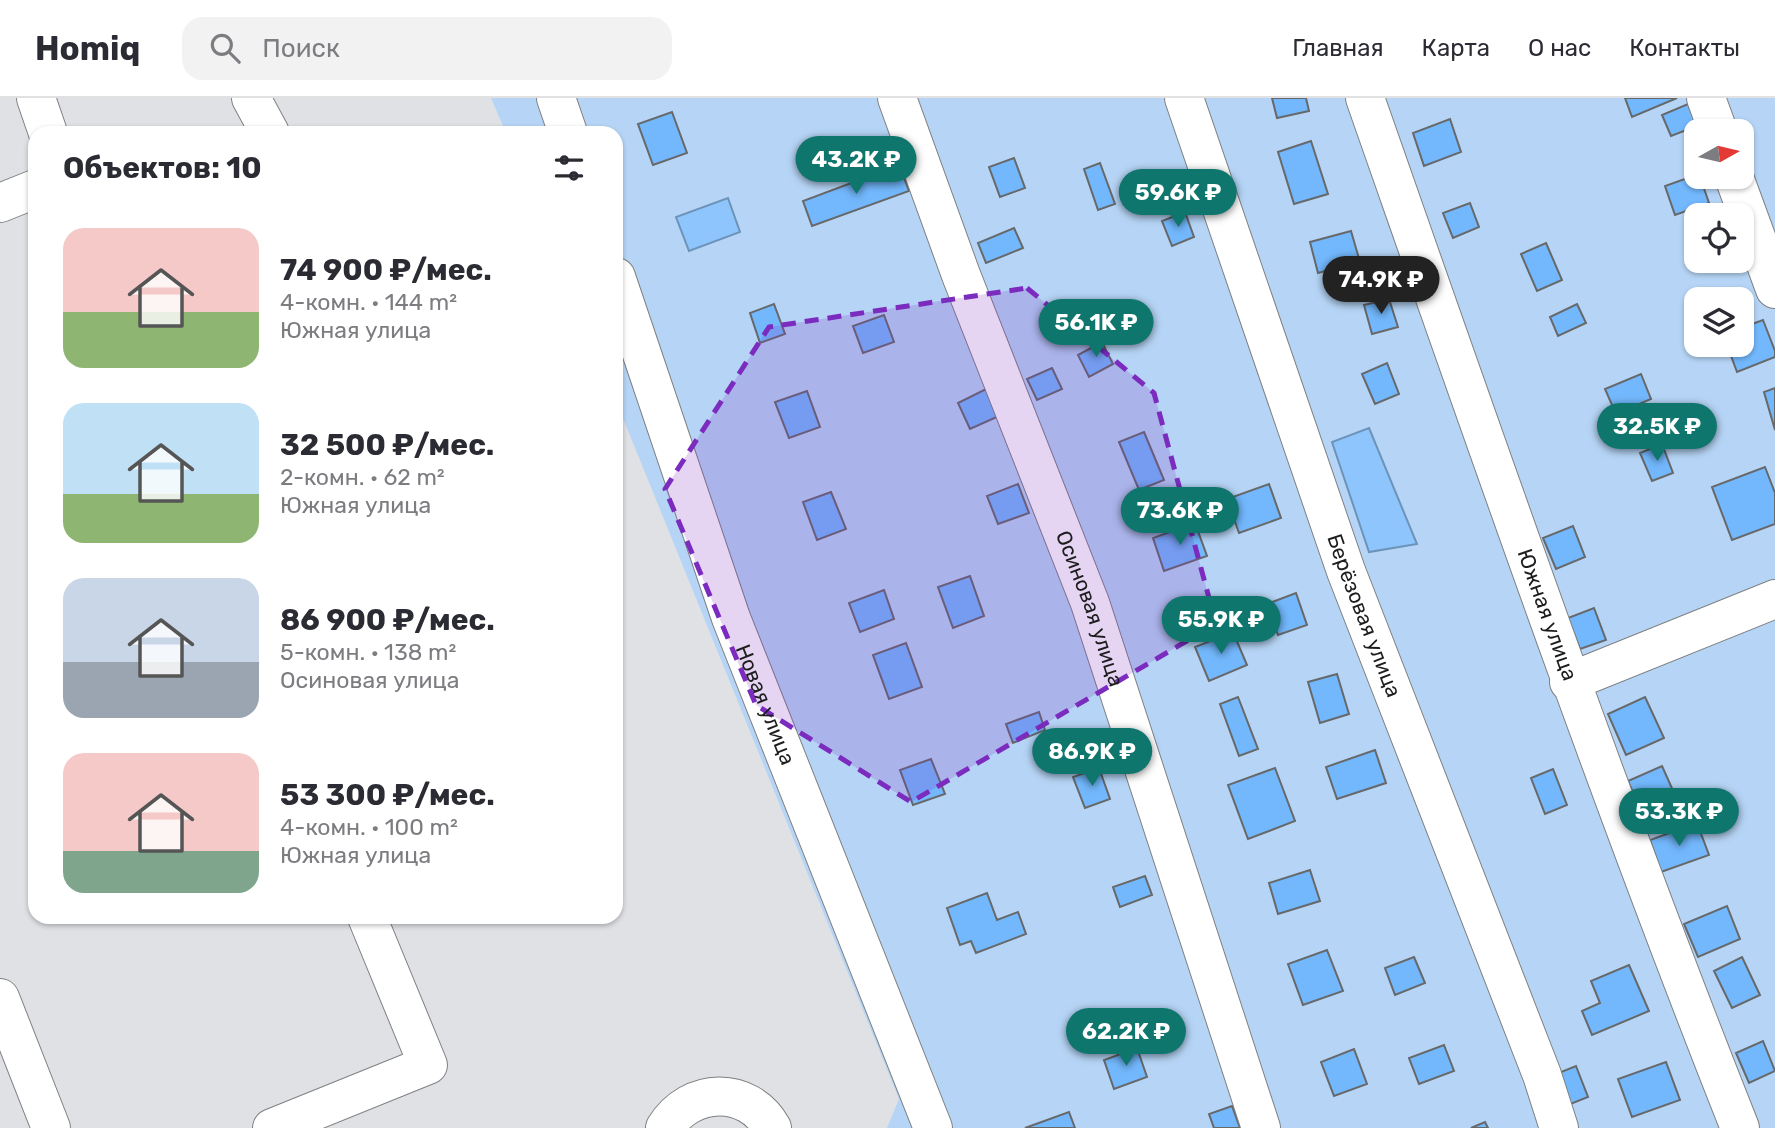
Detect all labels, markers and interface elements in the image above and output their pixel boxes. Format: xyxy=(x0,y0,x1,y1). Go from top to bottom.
search box xyxy=(182,17,672,80)
text: Homiq xyxy=(35,29,140,68)
icon: search xyxy=(206,29,244,67)
text: Поиск xyxy=(262,33,340,64)
text: Главная xyxy=(1292,34,1384,62)
text: Карта xyxy=(1422,34,1490,62)
text: О нас xyxy=(1528,34,1591,62)
text: Контакты xyxy=(1629,34,1740,62)
north arrow xyxy=(1684,119,1754,189)
map controls xyxy=(1684,119,1754,357)
pin: 43.2K ₽ xyxy=(791,136,921,196)
text: 43.2K ₽ xyxy=(812,145,900,173)
icon: filters xyxy=(550,149,588,187)
text: Объектов: 10 xyxy=(63,150,262,186)
pin: 59.6K ₽ xyxy=(1113,170,1243,229)
text: 59.6K ₽ xyxy=(1135,178,1221,206)
button: locate xyxy=(1684,203,1754,273)
text: 74 900 ₽/мес. xyxy=(280,252,492,288)
icon: home xyxy=(119,256,203,340)
pin: 74.9K ₽ xyxy=(1316,256,1446,316)
text: 74.9K ₽ xyxy=(1339,265,1423,293)
button: layers xyxy=(1684,287,1754,357)
text: 4-комн. · 144 m² xyxy=(280,288,457,316)
pin: 56.1K ₽ xyxy=(1031,300,1161,359)
text: 56.1K ₽ xyxy=(1055,308,1137,336)
text: Южная улица xyxy=(280,316,431,344)
pin: 32.5K ₽ xyxy=(1592,404,1722,463)
text: 32.5K ₽ xyxy=(1613,412,1701,440)
text: 32 500 ₽/мес. xyxy=(280,427,494,463)
icon: home xyxy=(119,431,203,515)
text: 2-комн. · 62 m² xyxy=(280,463,445,491)
pin: 73.6K ₽ xyxy=(1115,488,1245,547)
text: Южная улица xyxy=(280,491,431,519)
text: 73.6K ₽ xyxy=(1137,496,1223,524)
street label: Осиновая улица xyxy=(1051,527,1129,690)
street label: Берёзовая улица xyxy=(1322,531,1407,701)
street label: Южная улица xyxy=(1513,545,1583,684)
pin: 55.9K ₽ xyxy=(1156,596,1286,656)
text: 86 900 ₽/мес. xyxy=(280,602,495,638)
text: 55.9K ₽ xyxy=(1178,605,1264,633)
icon: home xyxy=(119,606,203,690)
text: 5-комн. · 138 m² xyxy=(280,638,456,666)
street label: Новая улица xyxy=(731,641,801,768)
text: Осиновая улица xyxy=(280,666,459,694)
pin: 86.9K ₽ xyxy=(1027,728,1157,788)
text: 86.9K ₽ xyxy=(1048,737,1136,765)
text: 53 300 ₽/мес. xyxy=(280,777,495,813)
icon: home xyxy=(119,781,203,865)
pin: 53.3K ₽ xyxy=(1614,788,1744,848)
text: 53.3K ₽ xyxy=(1635,797,1723,825)
text: 4-комн. · 100 m² xyxy=(280,813,458,841)
text: Южная улица xyxy=(280,841,431,869)
pin: 62.2K ₽ xyxy=(1061,1009,1191,1068)
text: 62.2K ₽ xyxy=(1082,1017,1170,1045)

